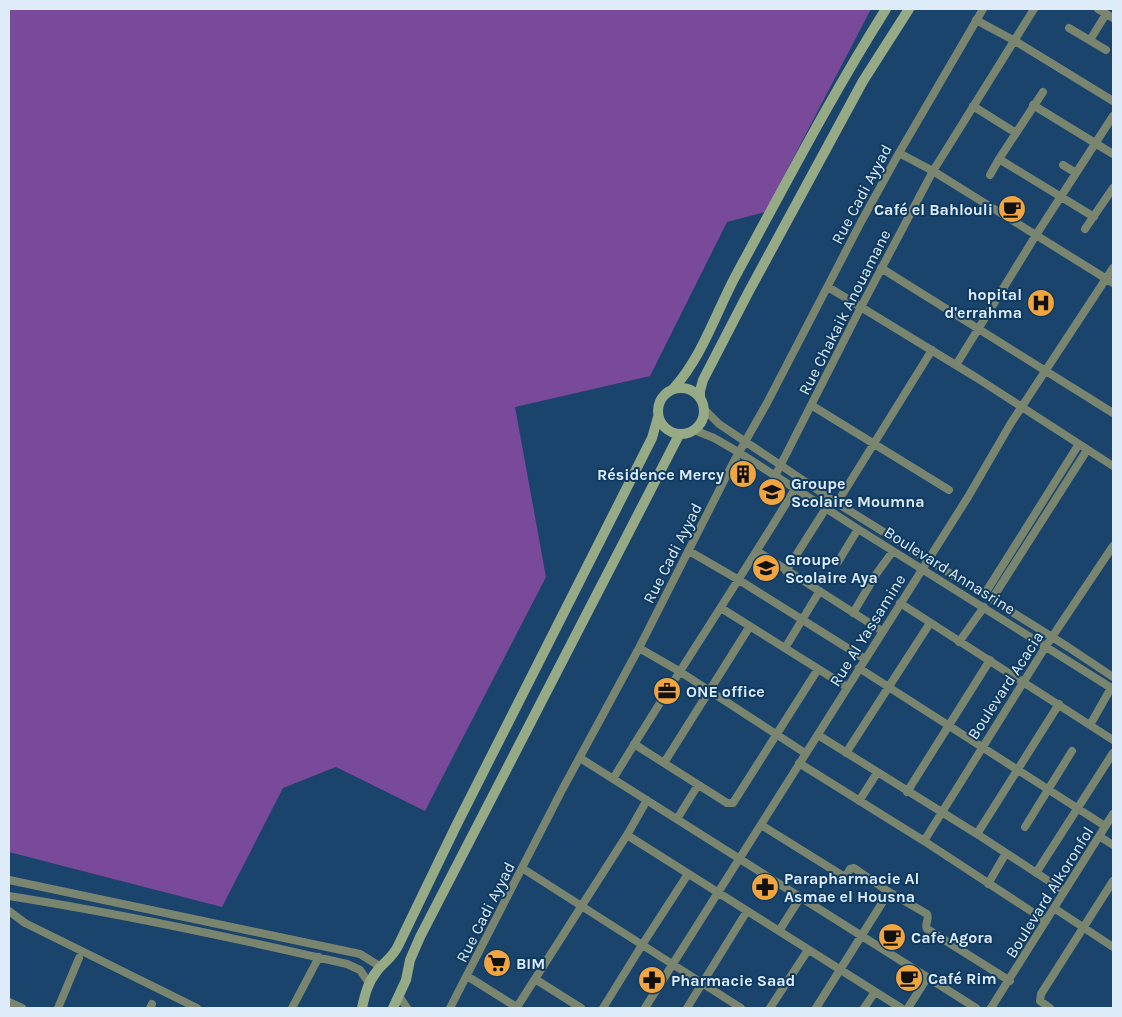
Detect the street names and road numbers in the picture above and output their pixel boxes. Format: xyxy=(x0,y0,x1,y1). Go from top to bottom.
street label: Rue Cadi Ayyad xyxy=(827,141,896,247)
street label: Rue Chakaik Anouamane xyxy=(794,226,894,398)
street label: Rue Cadi Ayyad xyxy=(639,500,706,607)
street label: Boulevard Annasrine xyxy=(881,522,1019,619)
street label: Rue Al Yassamine xyxy=(825,571,910,690)
street label: Boulevard Acacia xyxy=(963,628,1047,743)
street label: Boulevard Alkoronfol xyxy=(1001,823,1098,961)
street label: Rue Cadi Ayyad xyxy=(452,859,519,966)

